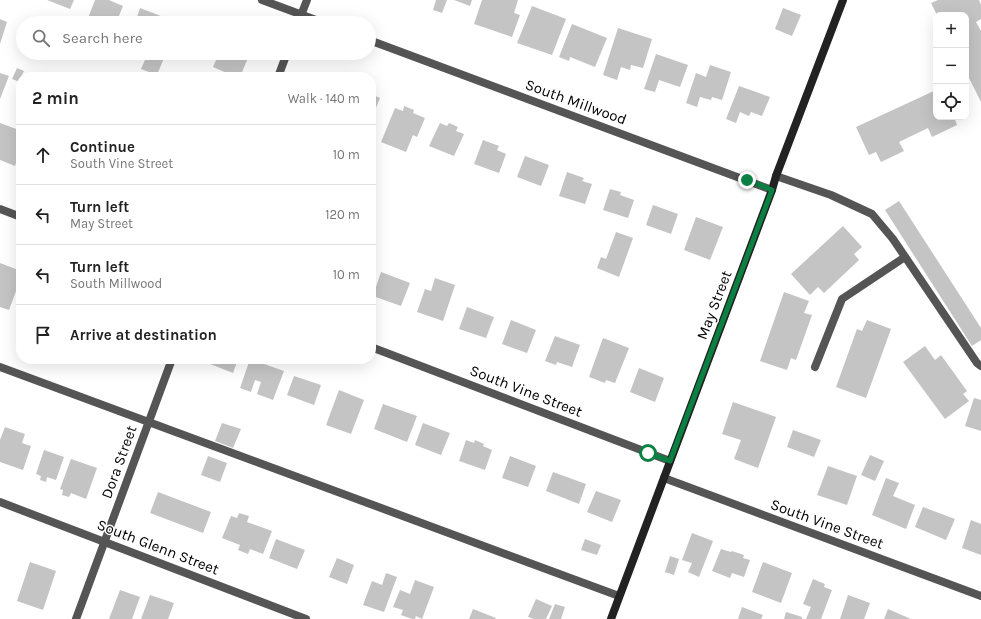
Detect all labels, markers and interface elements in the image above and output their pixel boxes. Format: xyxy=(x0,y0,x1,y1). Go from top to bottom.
map controls xyxy=(933,12,969,120)
button: + xyxy=(933,12,969,48)
search box xyxy=(16,16,376,60)
icon: search xyxy=(30,27,52,49)
text: Search here xyxy=(62,29,143,47)
button: − xyxy=(933,48,969,84)
street label: South Millwood xyxy=(523,75,629,129)
button: locate xyxy=(933,84,969,120)
text: 2 min xyxy=(32,88,79,108)
text: Walk · 140 m xyxy=(288,91,360,106)
text: Continue xyxy=(70,138,135,156)
icon: ahead xyxy=(32,144,54,166)
text: 10 m xyxy=(333,147,360,162)
text: South Vine Street xyxy=(70,156,173,171)
route end xyxy=(738,171,756,189)
text: Turn left xyxy=(70,198,129,216)
icon: left xyxy=(32,204,54,226)
text: 120 m xyxy=(325,207,360,222)
text: May Street xyxy=(70,216,133,231)
text: Turn left xyxy=(70,258,129,276)
icon: left xyxy=(32,264,54,286)
text: 10 m xyxy=(333,267,360,282)
street label: May Street xyxy=(693,268,736,342)
text: South Millwood xyxy=(70,276,162,291)
icon: arrive xyxy=(32,324,54,346)
text: Arrive at destination xyxy=(70,326,217,344)
street label: South Vine Street xyxy=(467,361,585,421)
street label: Dora Street xyxy=(97,423,141,501)
route start xyxy=(639,444,657,462)
street label: South Vine Street xyxy=(768,495,886,553)
street label: South Glenn Street xyxy=(95,515,222,579)

